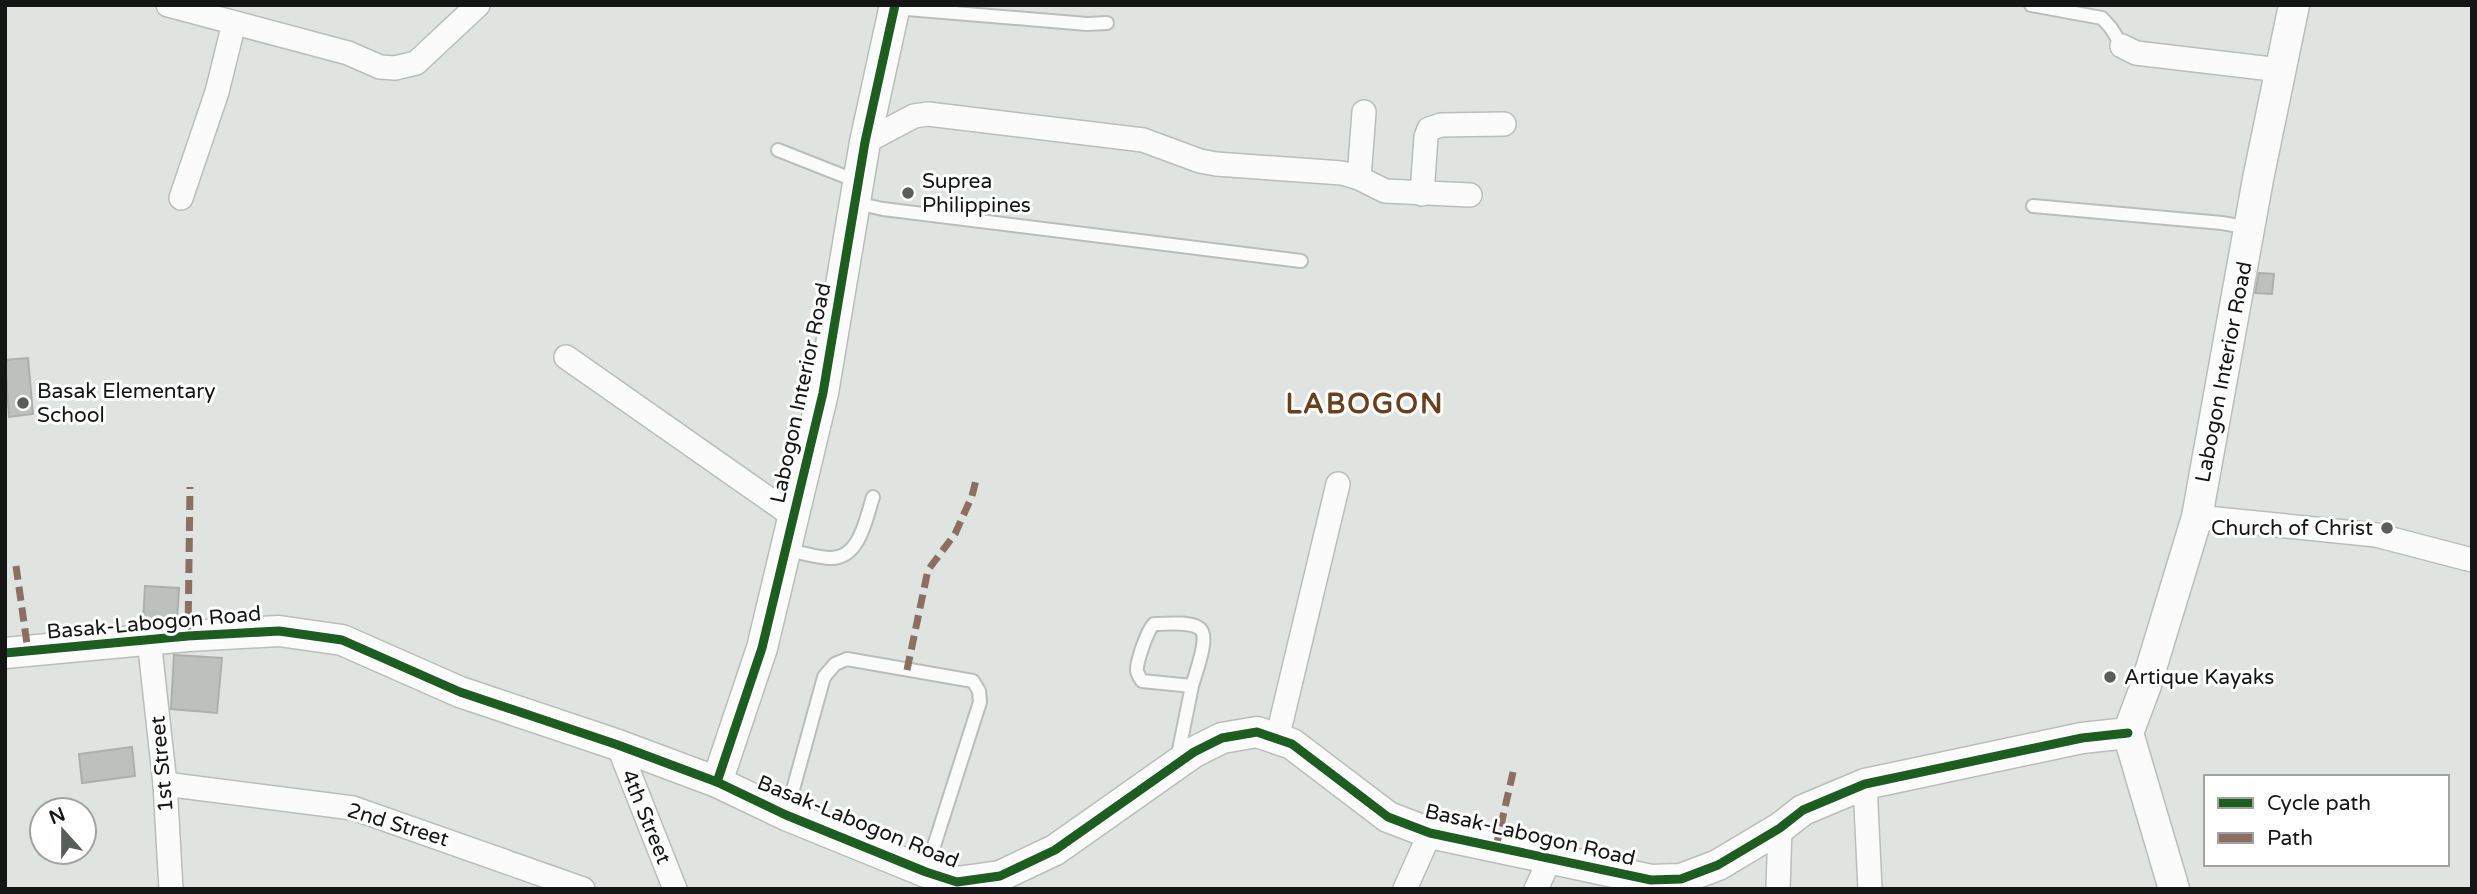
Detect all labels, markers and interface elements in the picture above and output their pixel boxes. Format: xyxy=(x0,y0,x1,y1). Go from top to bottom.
place label: Suprea Philippines xyxy=(922,169,1031,218)
marker: Suprea Philippines xyxy=(900,185,916,201)
street label: Labogon Interior Road xyxy=(2190,259,2258,485)
street label: Labogon Interior Road xyxy=(765,281,837,505)
place label: Basak Elementary School xyxy=(37,379,216,428)
district label: LABOGON xyxy=(1285,387,1445,421)
marker: Basak Elementary School xyxy=(15,395,31,411)
place label: Church of Christ xyxy=(2211,516,2373,541)
marker: Church of Christ xyxy=(2379,520,2395,536)
street label: Basak-Labogon Road xyxy=(46,601,262,645)
place label: Artique Kayaks xyxy=(2124,665,2274,690)
marker: Artique Kayaks xyxy=(2102,669,2118,685)
street label: 1st Street xyxy=(145,715,179,813)
street label: 4th Street xyxy=(616,766,676,868)
street label: Basak-Labogon Road xyxy=(754,770,962,874)
legend xyxy=(2204,775,2449,866)
text: Cycle path xyxy=(2267,791,2371,816)
north arrow xyxy=(28,796,98,866)
street label: 2nd Street xyxy=(344,798,452,852)
street label: Basak-Labogon Road xyxy=(1422,799,1638,871)
text: N xyxy=(46,803,68,829)
text: Path xyxy=(2267,826,2313,851)

